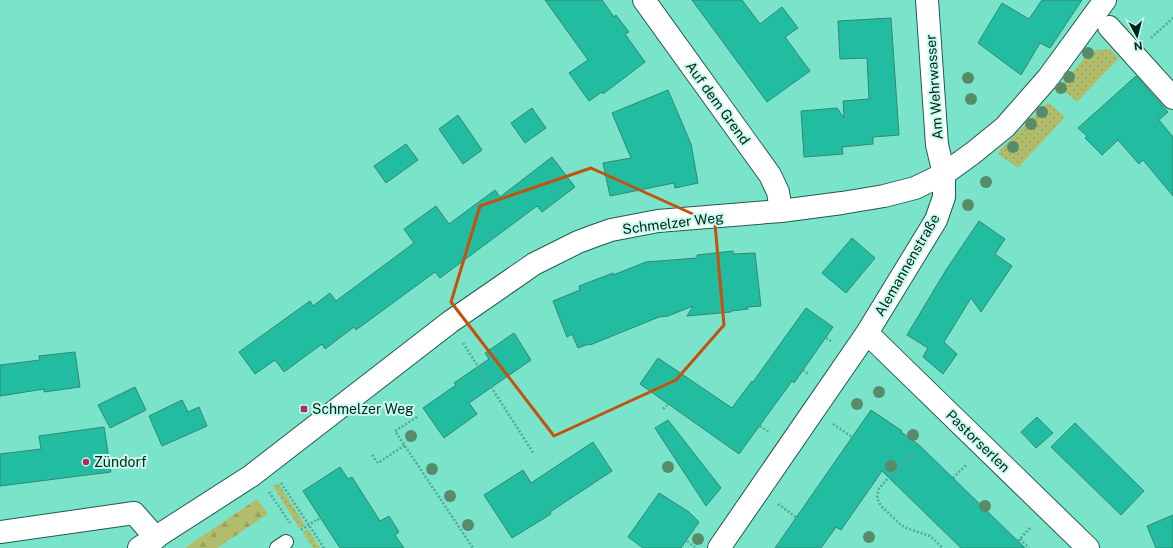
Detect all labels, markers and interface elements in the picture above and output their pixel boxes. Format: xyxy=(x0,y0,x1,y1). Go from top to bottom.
north arrow xyxy=(1117,16,1157,56)
street label: Am Wehrwasser xyxy=(922,34,946,140)
text: N xyxy=(1133,39,1143,52)
street label: Auf dem Grend xyxy=(683,58,753,148)
street label: Schmelzer Weg xyxy=(621,209,725,237)
street label: Alemannenstraße xyxy=(871,211,943,319)
place label: Schmelzer Weg xyxy=(312,401,414,417)
marker: Schmelzer Weg xyxy=(299,404,309,414)
street label: Pastorserlen xyxy=(943,407,1013,475)
place label: Zündorf xyxy=(94,454,147,470)
marker: Zündorf xyxy=(81,457,91,467)

